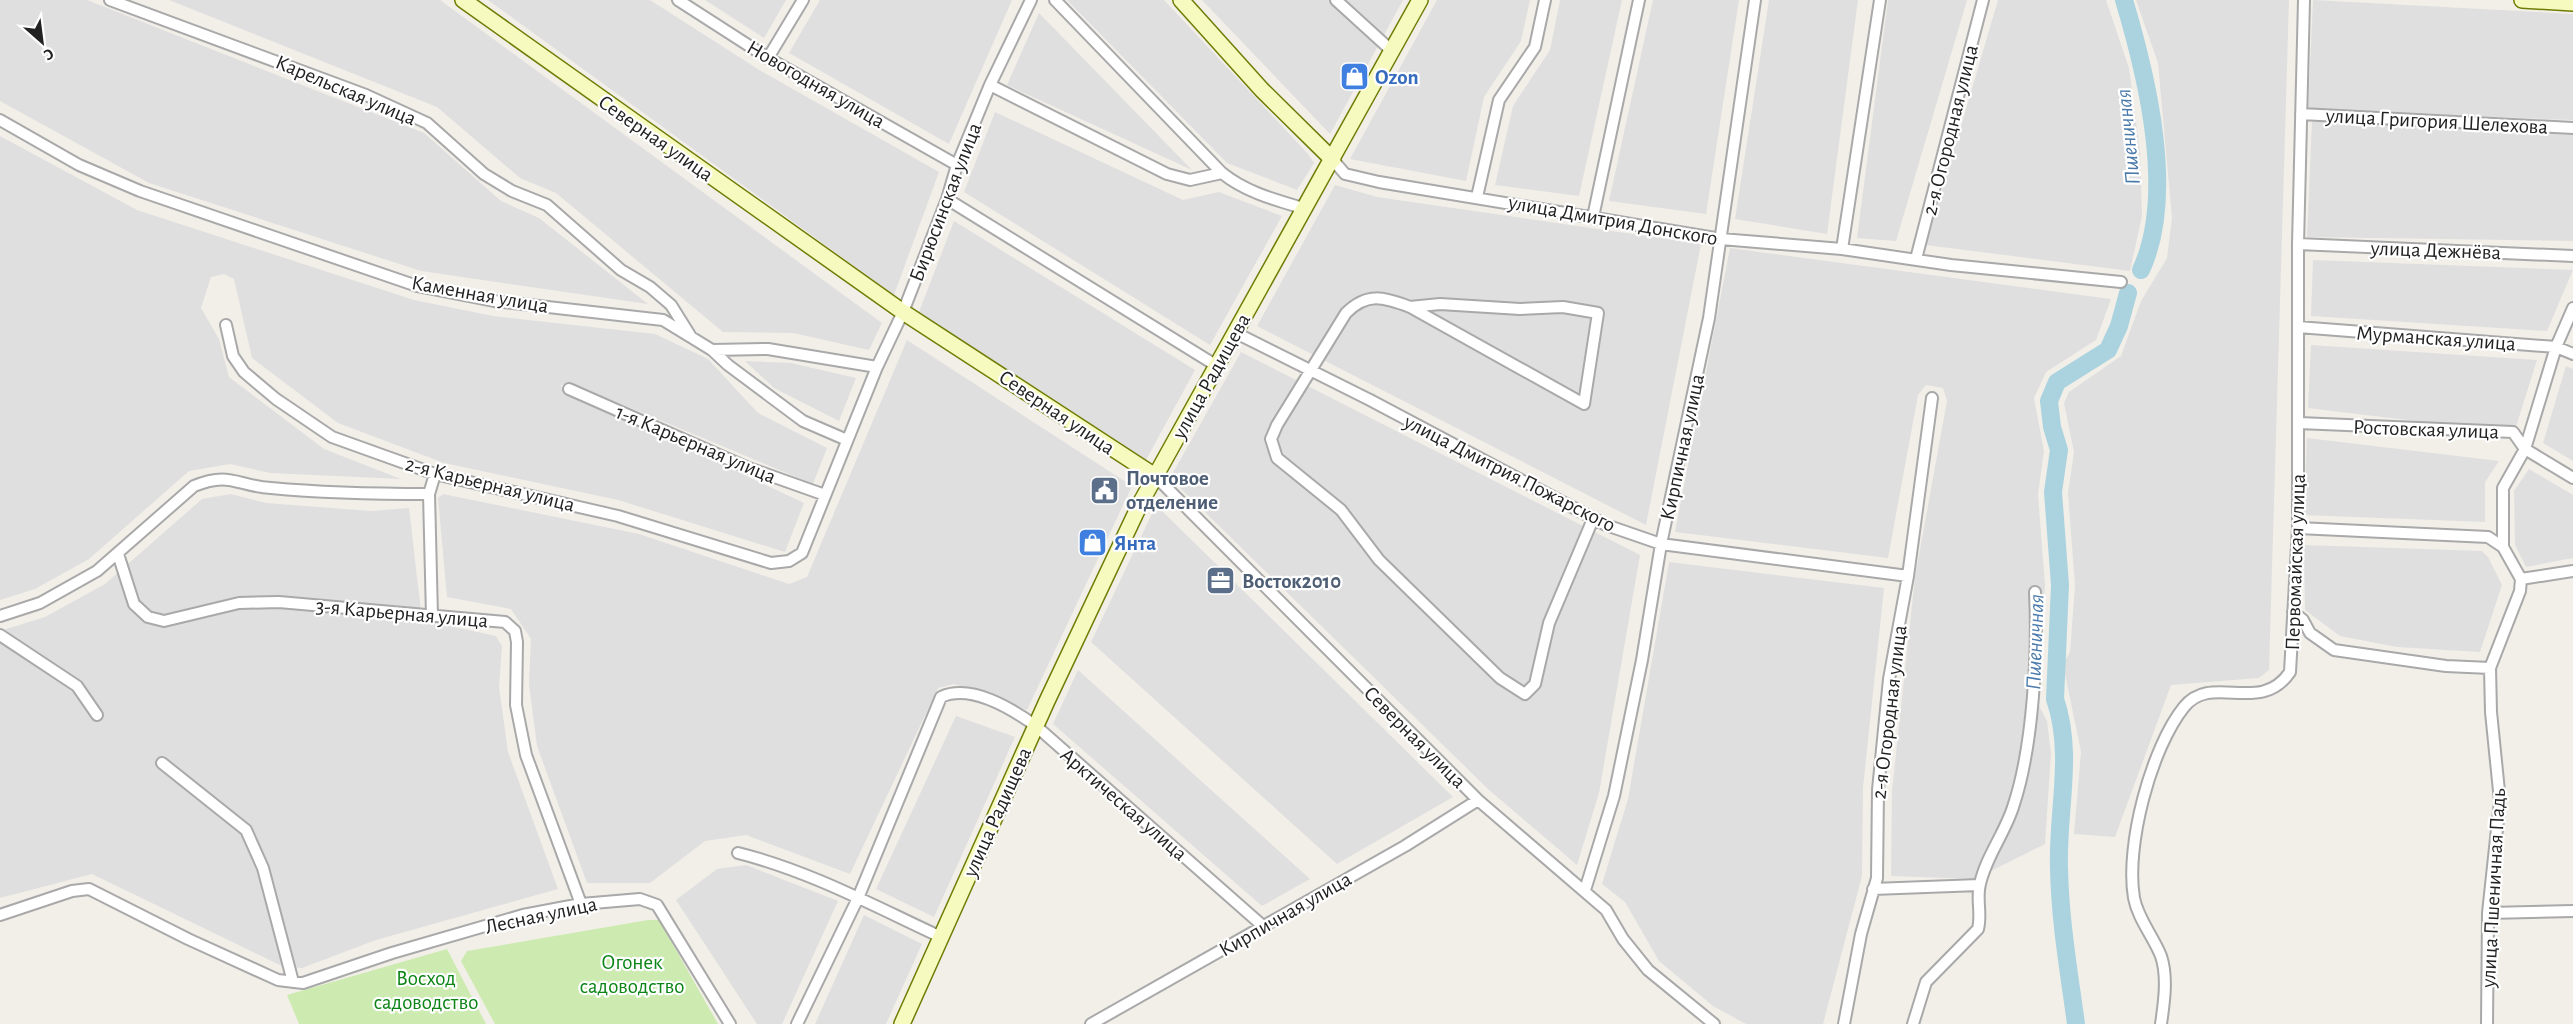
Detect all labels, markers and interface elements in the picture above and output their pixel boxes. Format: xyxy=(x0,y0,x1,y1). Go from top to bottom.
north arrow xyxy=(12,12,72,72)
street label: Новогодняя улица xyxy=(743,37,889,133)
street label: 2-я Огородная улица xyxy=(1919,42,1982,218)
text: С xyxy=(41,45,56,64)
street label: Карельская улица xyxy=(272,51,420,130)
shop icon: Ozon xyxy=(1338,61,1370,93)
place label: Ozon xyxy=(1375,67,1419,88)
water label: Пшеничная xyxy=(2112,88,2144,186)
street label: Северная улица xyxy=(595,91,717,186)
street label: улица Григория Шелехова xyxy=(2324,105,2549,138)
street label: Бирюсинская улица xyxy=(906,120,986,284)
street label: улица Дмитрия Донского xyxy=(1506,192,1719,249)
street label: улица Дежнёва xyxy=(2369,238,2502,263)
street label: Каменная улица xyxy=(410,272,551,317)
street label: улица Радищева xyxy=(1168,310,1255,443)
street label: Мурманская улица xyxy=(2355,322,2517,355)
street label: Северная улица xyxy=(995,366,1119,459)
street label: Кирпичная улица xyxy=(1657,372,1708,522)
street label: 1-я Карьерная улица xyxy=(613,401,779,488)
street label: улица Дмитрия Пожарского xyxy=(1400,411,1619,536)
street label: Ростовская улица xyxy=(2353,416,2500,443)
street label: 2-я Карьерная улица xyxy=(403,453,577,516)
place label: Почтовое отделение xyxy=(1126,468,1218,513)
street label: Первомайская улица xyxy=(2282,473,2309,651)
public building icon: Почтовое отделение xyxy=(1089,474,1121,506)
shop icon: Янта xyxy=(1077,527,1109,559)
place label: Янта xyxy=(1114,533,1156,554)
office icon: Восток2010 xyxy=(1205,565,1237,597)
place label: Восток2010 xyxy=(1242,571,1341,592)
water label: Пшеничная xyxy=(2022,594,2048,690)
street label: 3-я Карьерная улица xyxy=(315,595,489,632)
street label: 2-я Огородная улица xyxy=(1868,623,1911,800)
street label: Северная улица xyxy=(1360,682,1470,793)
street label: улица Радищева xyxy=(959,744,1036,881)
street label: Арктическая улица xyxy=(1056,744,1191,865)
street label: улица Пшеничная Падь xyxy=(2478,788,2509,989)
street label: Кирпичная улица xyxy=(1216,868,1355,961)
street label: Лесная улица xyxy=(483,893,599,938)
park label: Огонек садоводство xyxy=(580,952,684,997)
park label: Восход садоводство xyxy=(374,968,478,1013)

